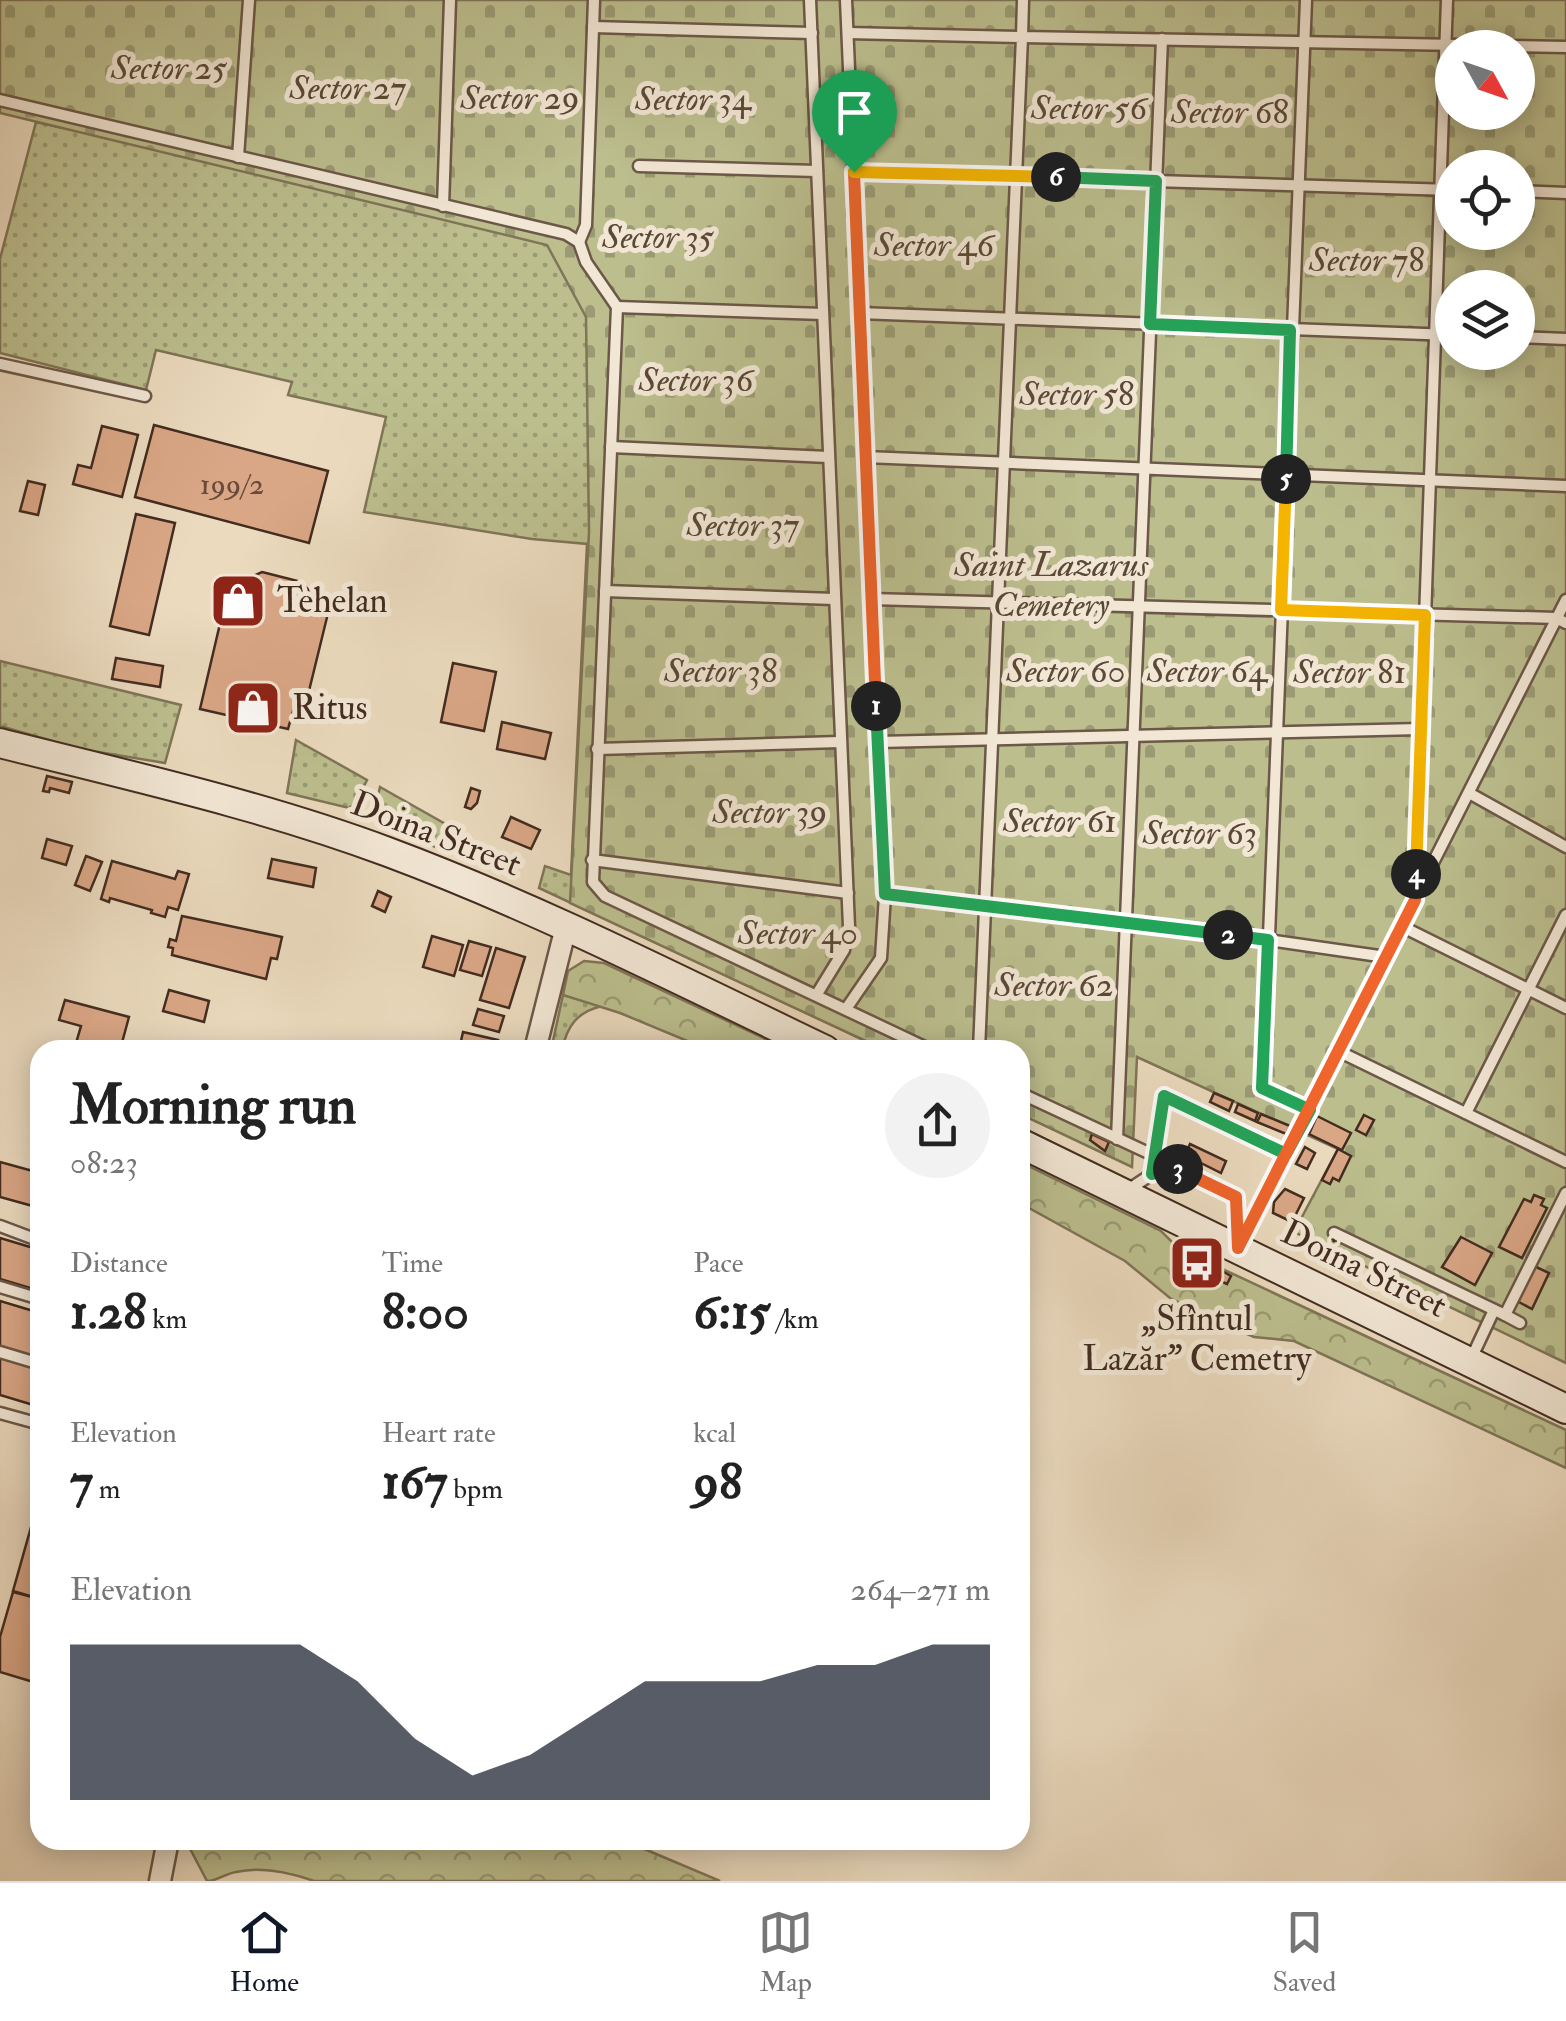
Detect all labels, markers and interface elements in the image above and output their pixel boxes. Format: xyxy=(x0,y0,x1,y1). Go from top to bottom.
north arrow xyxy=(1435,30,1535,130)
map controls xyxy=(1435,30,1535,370)
park label: Sector 25 xyxy=(110,46,227,90)
park label: Sector 27 xyxy=(288,66,407,110)
pin xyxy=(812,70,897,173)
park label: Sector 29 xyxy=(459,76,580,120)
park label: Sector 34 xyxy=(634,77,752,121)
icon: arrive xyxy=(827,85,882,140)
park label: Sector 56 xyxy=(1030,86,1150,130)
park label: Sector 68 xyxy=(1170,90,1289,134)
button: locate xyxy=(1435,150,1535,250)
pin: 6 xyxy=(1031,152,1081,202)
text: 6 xyxy=(1049,159,1063,194)
park label: Sector 35 xyxy=(601,215,714,259)
park label: Sector 46 xyxy=(873,223,996,267)
park label: Sector 78 xyxy=(1308,238,1425,282)
button: layers xyxy=(1435,270,1535,370)
park label: Sector 36 xyxy=(637,358,756,402)
park label: Sector 58 xyxy=(1018,372,1135,416)
pin: 5 xyxy=(1261,454,1311,504)
text: 5 xyxy=(1280,461,1292,496)
house number: 199/2 xyxy=(200,466,264,503)
park label: Sector 37 xyxy=(685,503,800,547)
park label: Saint Lazarus Cemetery xyxy=(953,543,1149,627)
shop icon: Tehelan xyxy=(208,571,268,631)
place label: Tehelan xyxy=(277,579,388,623)
park label: Sector 38 xyxy=(663,649,778,693)
park label: Sector 60 xyxy=(1005,649,1126,693)
park label: Sector 64 xyxy=(1146,649,1268,693)
park label: Sector 81 xyxy=(1292,650,1407,694)
shop icon: Ritus xyxy=(223,678,283,738)
pin: 1 xyxy=(851,681,901,731)
place label: Ritus xyxy=(292,686,368,730)
text: 1 xyxy=(871,688,881,723)
street label: Doina Street xyxy=(345,781,527,887)
park label: Sector 39 xyxy=(711,790,828,834)
park label: Sector 61 xyxy=(1002,799,1117,843)
park label: Sector 63 xyxy=(1141,811,1258,855)
pin: 4 xyxy=(1391,849,1441,899)
text: 4 xyxy=(1408,856,1424,891)
pin: 2 xyxy=(1203,910,1253,960)
park label: Sector 40 xyxy=(737,911,858,955)
text: 2 xyxy=(1221,917,1235,952)
park label: Sector 62 xyxy=(993,963,1114,1007)
text: Morning run xyxy=(70,1071,356,1140)
button: share xyxy=(885,1073,990,1178)
text: 08:23 xyxy=(70,1143,138,1183)
pin: 3 xyxy=(1153,1144,1203,1194)
text: 3 xyxy=(1173,1151,1183,1186)
street label: Doina Street xyxy=(1274,1210,1454,1328)
bus stop icon: „Sfîntul Lazăr” Cemetry xyxy=(1167,1233,1227,1293)
text: Distance xyxy=(70,1246,168,1281)
text: Time xyxy=(382,1246,443,1281)
text: Pace xyxy=(693,1246,744,1281)
text: 1.28 xyxy=(70,1281,146,1344)
text: 8:00 xyxy=(382,1281,469,1344)
text: 6:15 xyxy=(693,1281,771,1344)
place label: „Sfîntul Lazăr” Cemetry xyxy=(1083,1297,1312,1381)
text: km xyxy=(146,1302,187,1337)
text: /km xyxy=(771,1302,819,1337)
text: Elevation xyxy=(70,1416,177,1451)
text: Heart rate xyxy=(382,1416,496,1451)
text: kcal xyxy=(693,1416,736,1451)
text: 7 xyxy=(70,1451,93,1514)
text: 167 xyxy=(382,1451,447,1514)
text: 98 xyxy=(693,1451,742,1514)
text: m xyxy=(93,1472,121,1507)
text: bpm xyxy=(447,1472,503,1507)
text: Elevation xyxy=(70,1570,192,1610)
text: 264–271 m xyxy=(850,1570,990,1610)
tab: Home xyxy=(230,1905,299,2000)
tab: Map xyxy=(758,1905,813,2000)
tab: Saved xyxy=(1272,1905,1336,2000)

